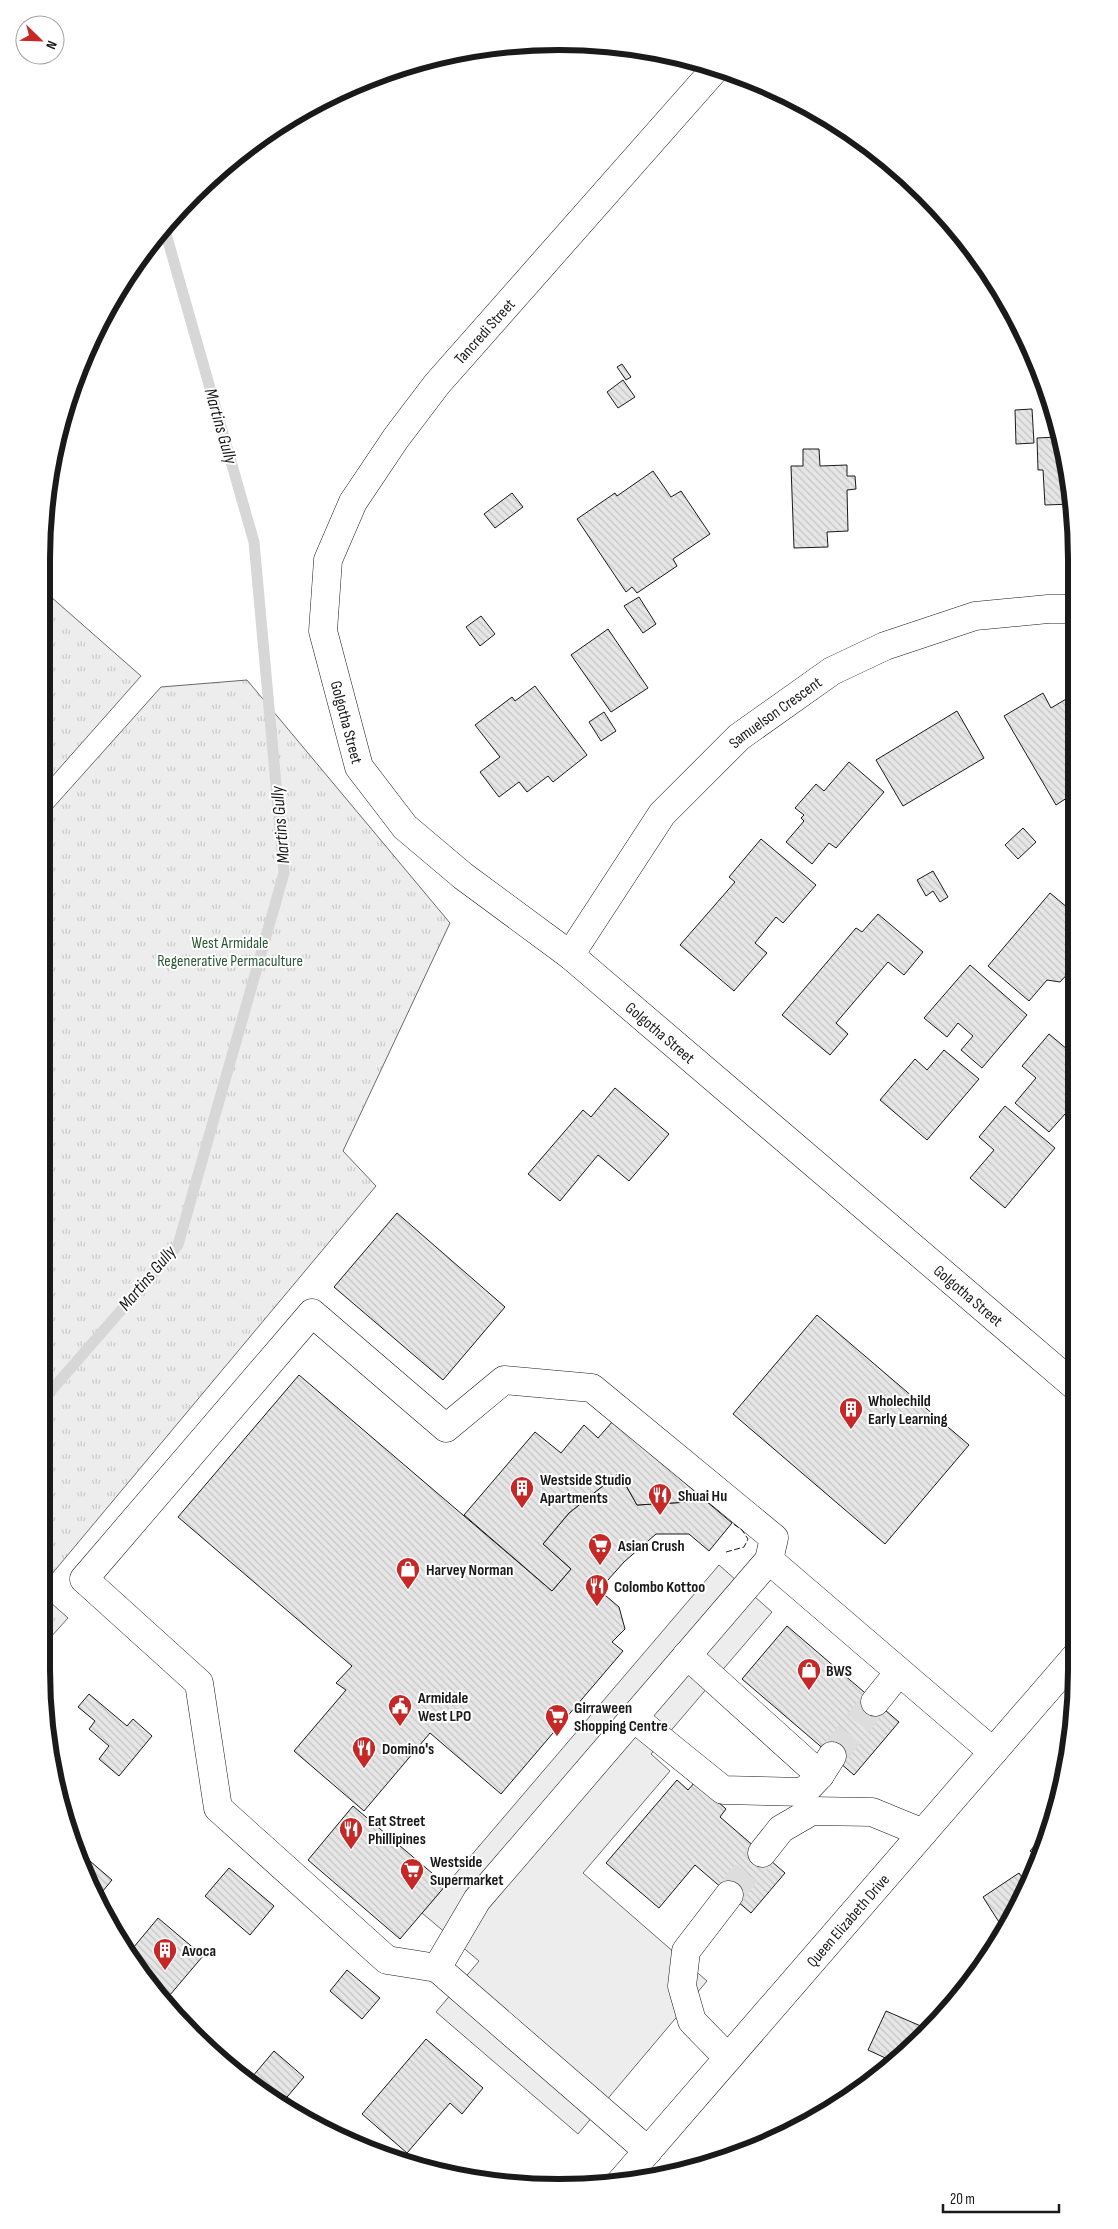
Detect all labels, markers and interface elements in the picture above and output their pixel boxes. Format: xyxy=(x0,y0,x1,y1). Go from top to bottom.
north arrow xyxy=(15,15,65,65)
text: N xyxy=(42,38,61,52)
street label: Tancredi Street xyxy=(451,295,520,369)
water label: Martins Gully xyxy=(200,386,242,468)
street label: Samuelson Crescent xyxy=(725,673,826,753)
street label: Golgotha Street xyxy=(326,679,366,766)
water label: Martins Gully xyxy=(267,784,294,865)
park label: West Armidale Regenerative Permaculture xyxy=(157,934,303,971)
street label: Golgotha Street xyxy=(621,999,698,1068)
water label: Martins Gully xyxy=(114,1241,181,1315)
street label: Golgotha Street xyxy=(929,1262,1006,1331)
place label: Wholechild Early Learning xyxy=(868,1392,948,1429)
building icon: Wholechild Early Learning xyxy=(838,1396,864,1430)
place label: Westside Studio Apartments xyxy=(539,1471,631,1508)
building icon: Westside Studio Apartments xyxy=(509,1475,535,1509)
restaurant icon: Shuai Hu xyxy=(647,1482,673,1516)
place label: Shuai Hu xyxy=(678,1487,727,1506)
supermarket icon: Asian Crush xyxy=(587,1532,613,1566)
place label: Asian Crush xyxy=(617,1537,685,1556)
shop icon: Harvey Norman xyxy=(395,1556,421,1590)
place label: Harvey Norman xyxy=(426,1561,513,1580)
restaurant icon: Colombo Kottoo xyxy=(584,1573,610,1607)
place label: Colombo Kottoo xyxy=(614,1578,705,1597)
shop icon: BWS xyxy=(796,1657,822,1691)
place label: BWS xyxy=(826,1662,852,1681)
place label: Armidale West LPO xyxy=(417,1689,471,1726)
public building icon: Armidale West LPO xyxy=(387,1693,413,1727)
place label: Girraween Shopping Centre xyxy=(574,1699,668,1736)
supermarket icon: Girraween Shopping Centre xyxy=(544,1703,570,1737)
restaurant icon: Domino's xyxy=(351,1735,377,1769)
place label: Domino's xyxy=(382,1740,434,1759)
place label: Eat Street Phillipines xyxy=(368,1812,426,1849)
restaurant icon: Eat Street Phillipines xyxy=(338,1816,364,1850)
place label: Westside Supermarket xyxy=(430,1853,504,1890)
supermarket icon: Westside Supermarket xyxy=(399,1857,425,1891)
street label: Queen Elizabeth Drive xyxy=(803,1871,894,1972)
building icon: Avoca xyxy=(152,1937,178,1971)
place label: Avoca xyxy=(181,1942,216,1961)
scale bar xyxy=(943,2182,1059,2214)
text: 20 m xyxy=(950,2190,975,2209)

